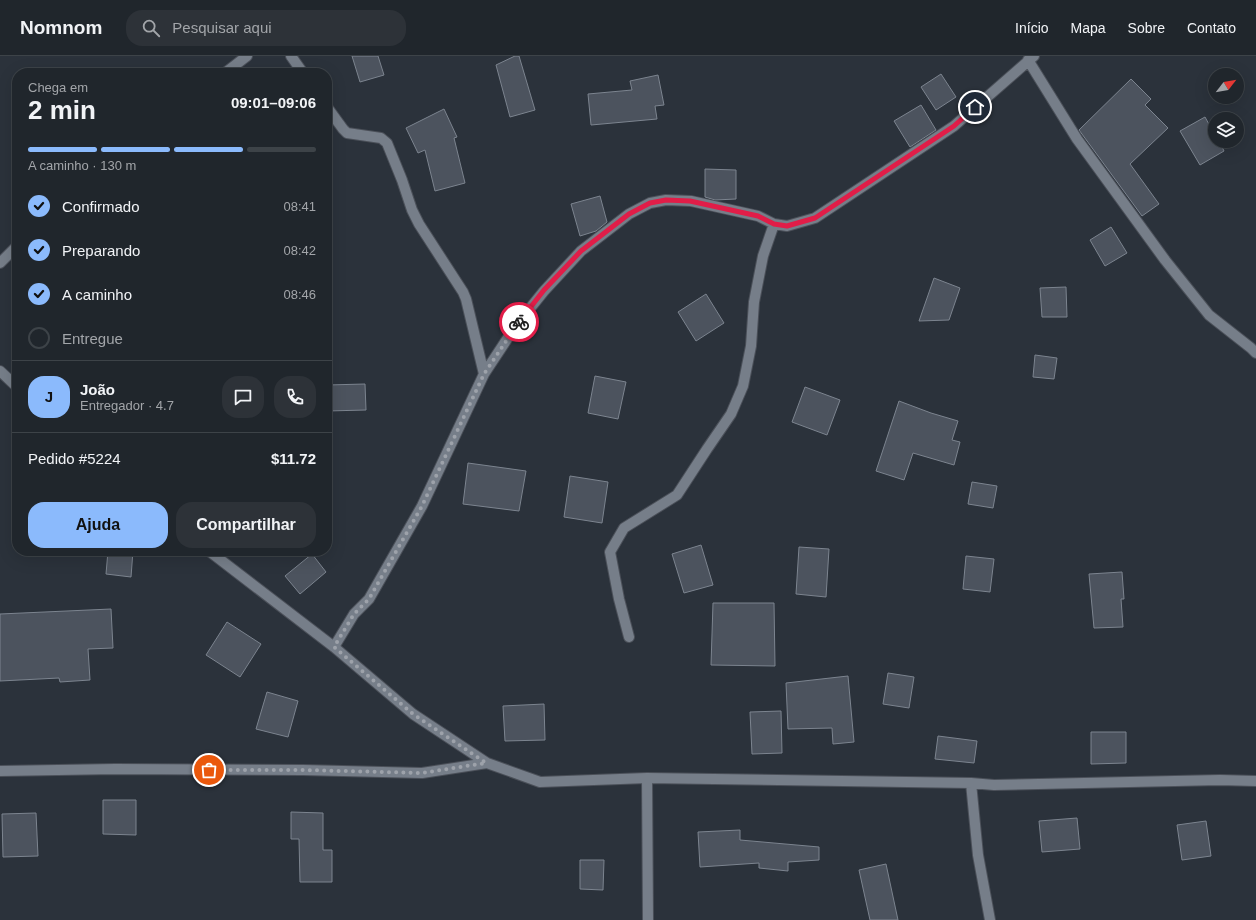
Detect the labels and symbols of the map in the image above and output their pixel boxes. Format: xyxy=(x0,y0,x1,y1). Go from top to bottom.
north arrow xyxy=(1208,68,1244,104)
pin xyxy=(958,90,992,124)
courier xyxy=(499,302,539,342)
pin xyxy=(192,753,226,787)

